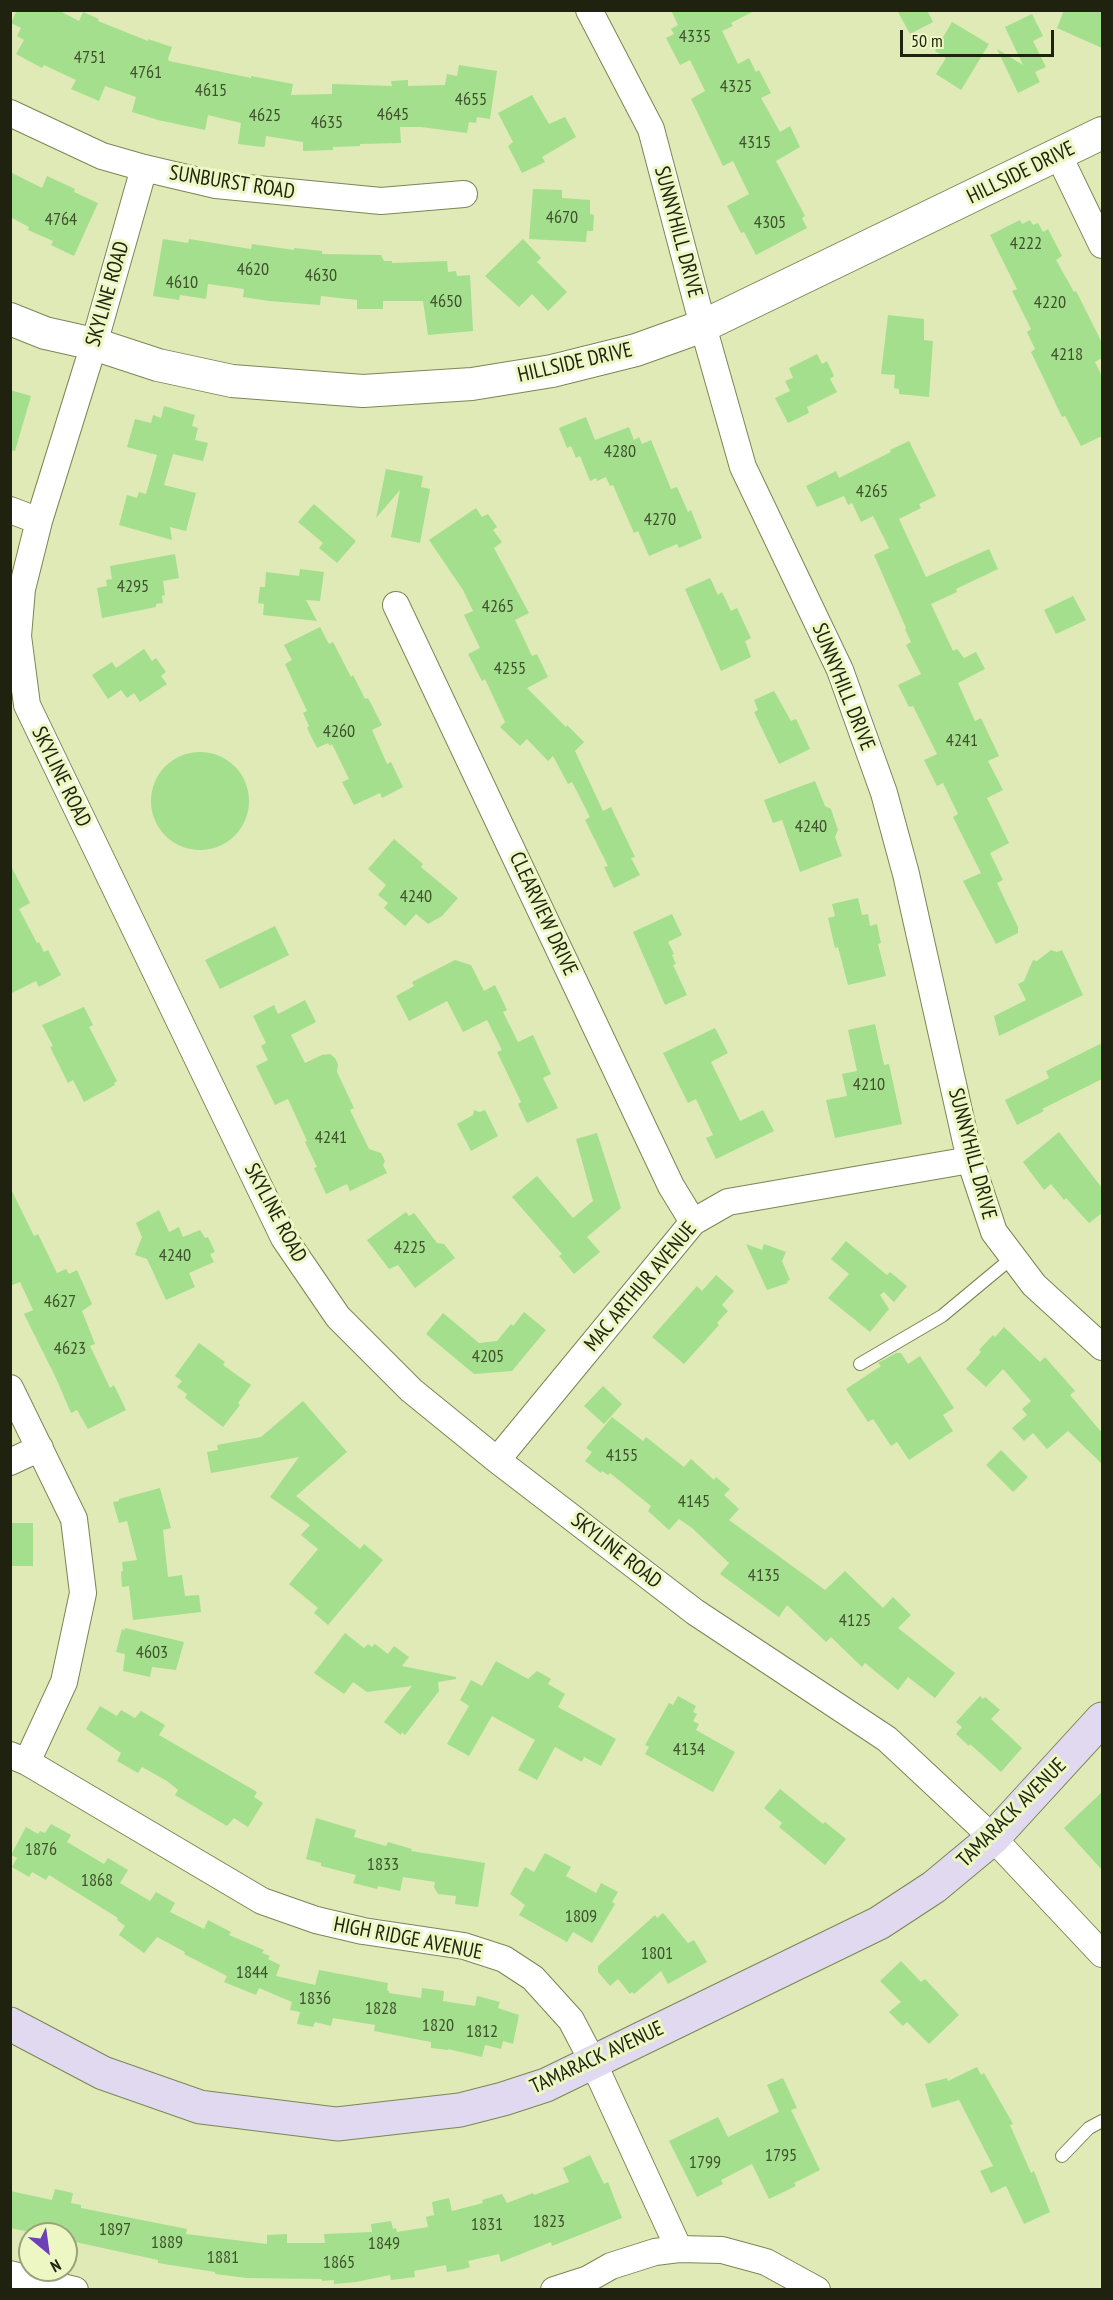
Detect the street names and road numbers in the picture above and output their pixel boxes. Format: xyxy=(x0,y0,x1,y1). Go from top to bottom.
street label: HILLSIDE DRIVE xyxy=(963,136,1079,210)
street label: SUNBURST ROAD xyxy=(168,161,296,205)
street label: SUNNYHILL DRIVE xyxy=(648,164,708,300)
street label: SKYLINE ROAD xyxy=(81,238,135,350)
street label: HILLSIDE DRIVE xyxy=(515,338,635,388)
street label: SUNNYHILL DRIVE xyxy=(806,620,880,754)
street label: SKYLINE ROAD xyxy=(26,723,96,831)
street label: CLEARVIEW DRIVE xyxy=(503,848,583,980)
street label: SUNNYHILL DRIVE xyxy=(942,1086,1002,1222)
street label: SKYLINE ROAD xyxy=(238,1159,312,1267)
street label: MAC ARTHUR AVENUE xyxy=(580,1217,702,1357)
street label: SKYLINE ROAD xyxy=(566,1508,666,1594)
street label: TAMARACK AVENUE xyxy=(952,1753,1072,1873)
street label: HIGH RIDGE AVENUE xyxy=(331,1912,485,1966)
street label: TAMARACK AVENUE xyxy=(526,2016,668,2100)

